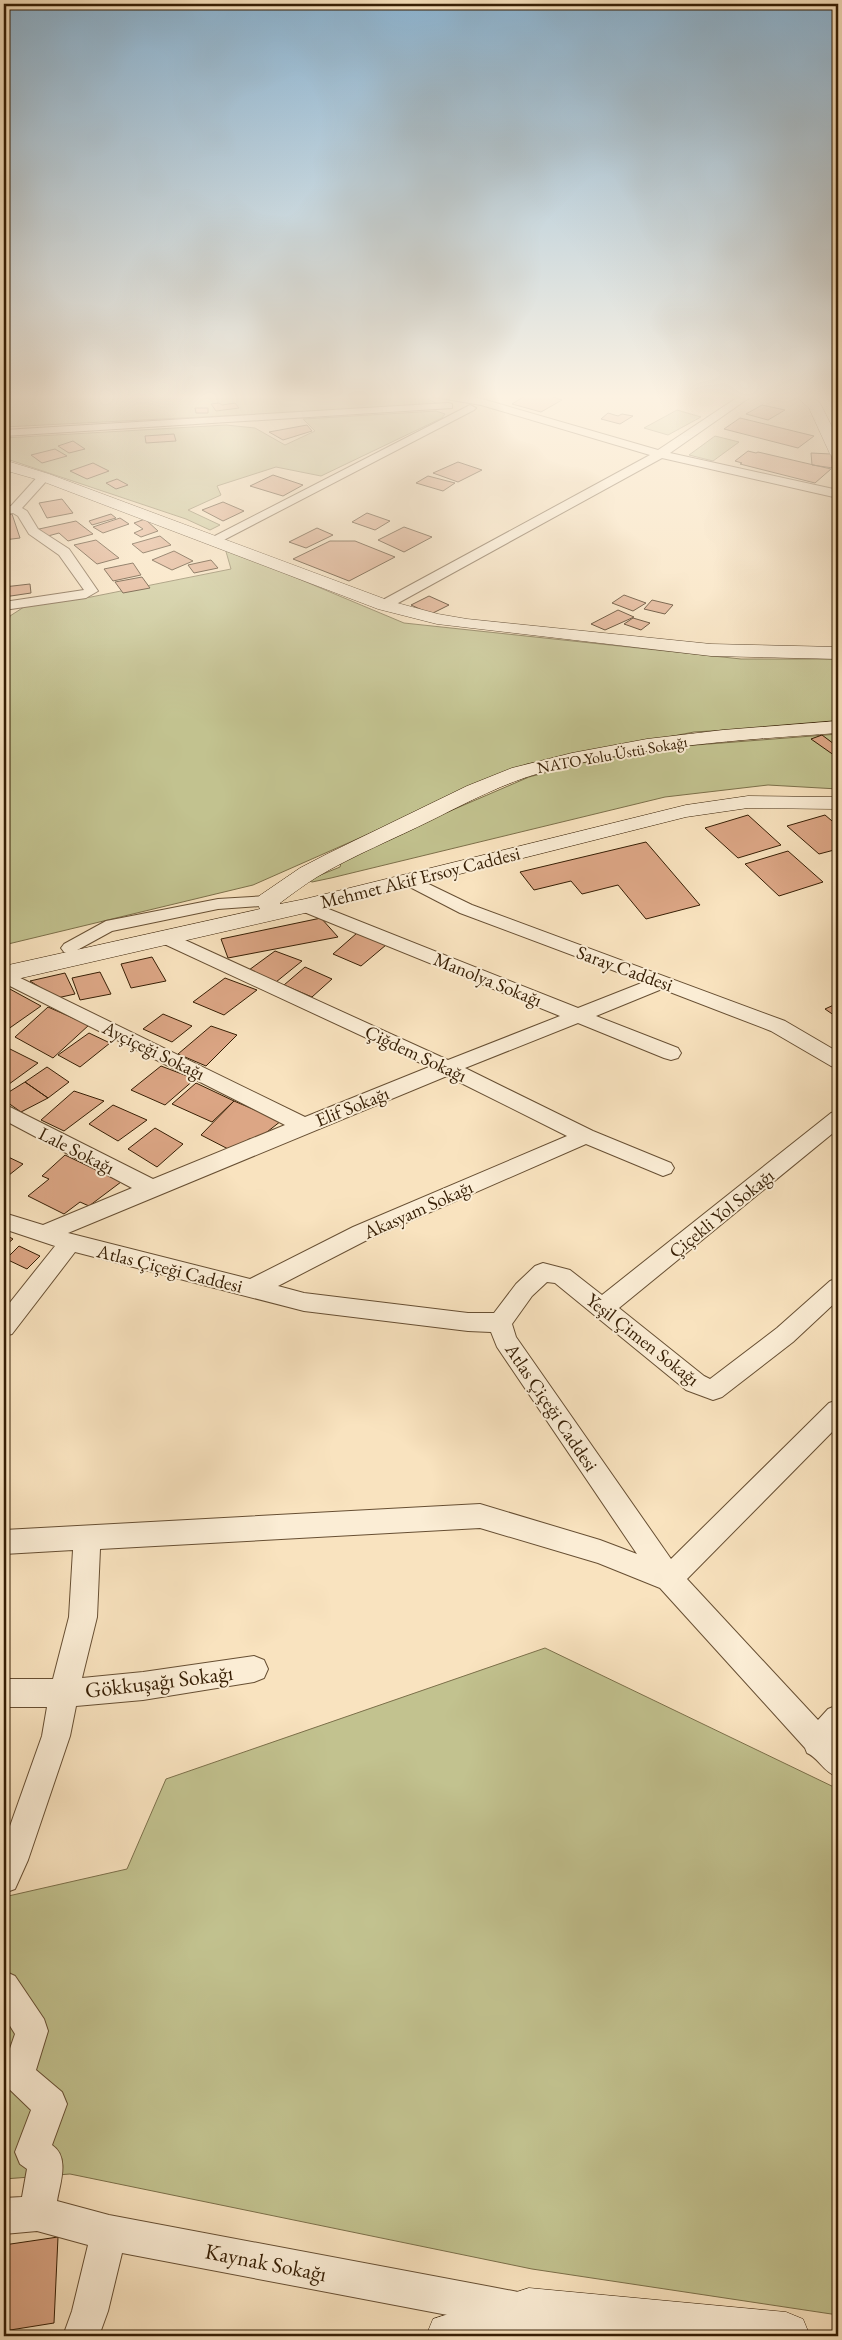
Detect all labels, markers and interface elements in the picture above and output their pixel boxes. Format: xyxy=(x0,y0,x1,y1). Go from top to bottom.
street label: NATO Yolu Üstü Sokağı xyxy=(535,731,689,778)
street label: Mehmet Akif Ersoy Caddesi xyxy=(318,840,523,914)
street label: Saray Caddesi xyxy=(573,939,677,998)
street label: Manolya Sokağı xyxy=(430,946,546,1013)
street label: Ayçiçeği Sokağı xyxy=(98,1014,209,1086)
street label: Çiğdem Sokağı xyxy=(361,1019,471,1088)
street label: Elif Sokağı xyxy=(312,1080,393,1133)
street label: Lale Sokağı xyxy=(35,1121,119,1180)
street label: Çiçekli Yol Sokağı xyxy=(663,1163,779,1264)
street label: Akasyam Sokağı xyxy=(359,1174,477,1245)
street label: Atlas Çiçeği Caddesi xyxy=(93,1238,246,1299)
street label: Yeşil Çimen Sokağı xyxy=(581,1287,705,1392)
street label: Atlas Çiçeği Caddesi xyxy=(499,1338,604,1476)
street label: Gökkuşağı Sokağı xyxy=(83,1658,235,1705)
street label: Kaynak Sokağı xyxy=(203,2237,329,2288)

